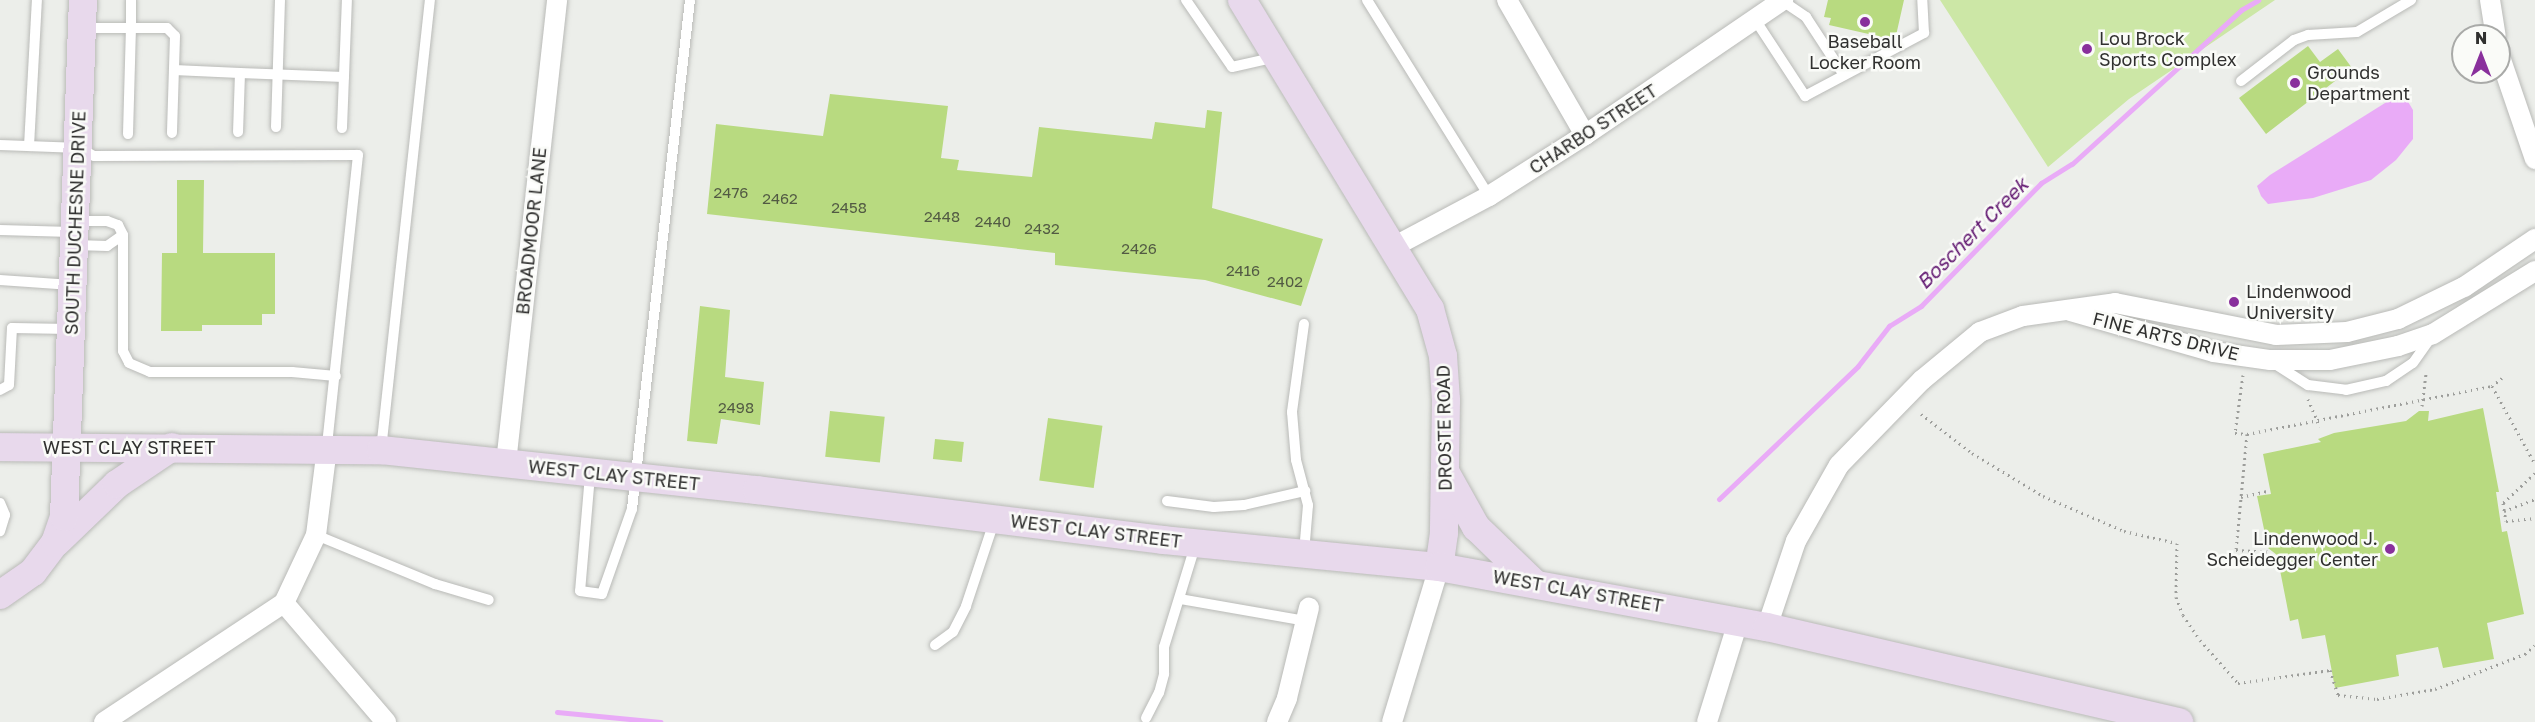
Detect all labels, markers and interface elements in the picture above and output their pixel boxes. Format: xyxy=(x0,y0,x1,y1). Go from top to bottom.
marker: Baseball Locker Room xyxy=(1858,15,1872,29)
north arrow xyxy=(2451,24,2511,84)
place label: Lou Brock Sports Complex xyxy=(2099,28,2237,70)
text: N xyxy=(2475,28,2487,48)
place label: Baseball Locker Room xyxy=(1809,31,1921,74)
marker: Lou Brock Sports Complex xyxy=(2080,42,2094,56)
place label: Grounds Department xyxy=(2307,62,2410,104)
marker: Grounds Department xyxy=(2288,76,2302,90)
street label: CHARBO STREET xyxy=(1525,80,1661,178)
street label: SOUTH DUCHESNE DRIVE xyxy=(60,111,90,335)
street label: BROADMOOR LANE xyxy=(511,146,551,316)
water label: Boschert Creek xyxy=(1911,172,2033,294)
house number: 2476 xyxy=(714,184,748,202)
house number: 2462 xyxy=(762,190,798,208)
house number: 2458 xyxy=(831,199,867,217)
house number: 2448 xyxy=(924,208,960,226)
house number: 2440 xyxy=(975,213,1011,231)
house number: 2432 xyxy=(1024,220,1060,238)
house number: 2426 xyxy=(1121,240,1157,258)
house number: 2416 xyxy=(1226,262,1260,280)
house number: 2402 xyxy=(1267,273,1303,291)
place label: Lindenwood University xyxy=(2246,281,2352,324)
marker: Lindenwood University xyxy=(2227,295,2241,309)
street label: FINE ARTS DRIVE xyxy=(2091,307,2241,365)
street label: DROSTE ROAD xyxy=(1432,365,1456,491)
house number: 2498 xyxy=(718,399,754,417)
street label: WEST CLAY STREET xyxy=(43,436,215,458)
street label: WEST CLAY STREET xyxy=(527,455,701,495)
street label: WEST CLAY STREET xyxy=(1009,510,1183,552)
place label: Lindenwood J. Scheidegger Center xyxy=(2206,528,2378,570)
marker: Lindenwood J. Scheidegger Center xyxy=(2383,542,2397,556)
street label: WEST CLAY STREET xyxy=(1491,565,1665,617)

